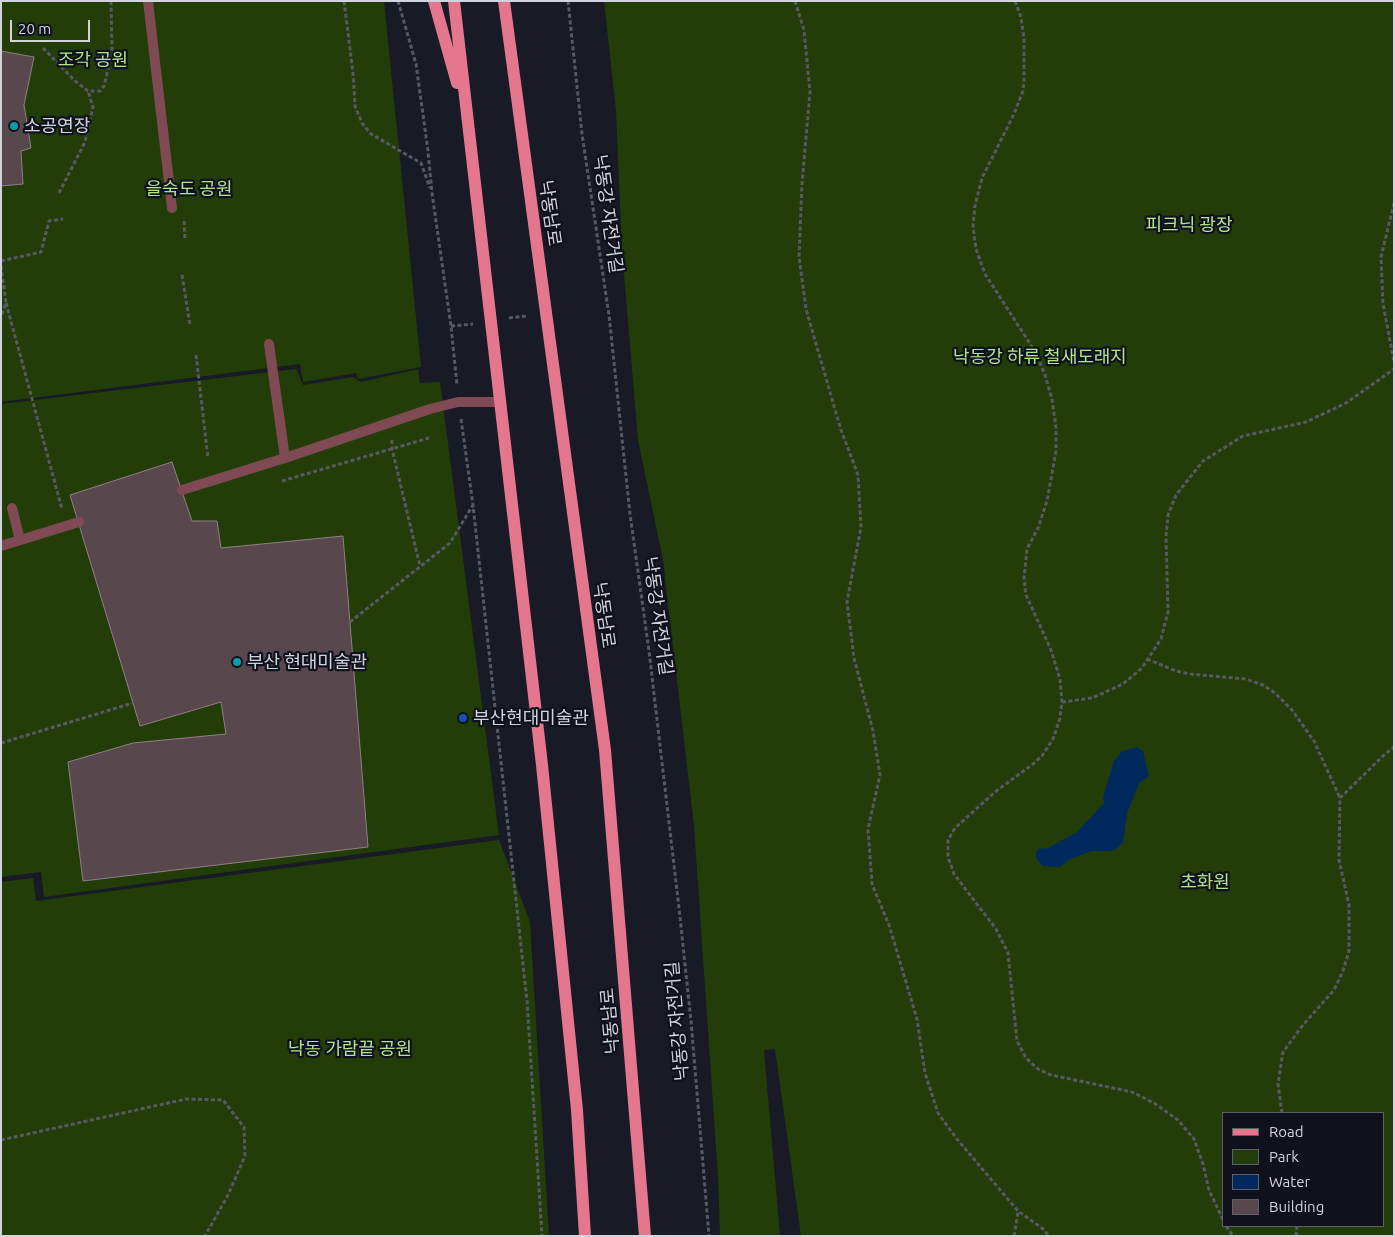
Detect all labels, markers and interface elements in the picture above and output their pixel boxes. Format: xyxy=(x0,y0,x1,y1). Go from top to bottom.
scale bar xyxy=(12,10,92,42)
text: 20 m xyxy=(18,20,51,37)
park label: 조각 공원 xyxy=(58,49,128,71)
place label: 소공연장 xyxy=(24,115,90,137)
marker: 소공연장 xyxy=(8,120,20,132)
street label: 낙동강 자전거길 xyxy=(589,153,627,275)
park label: 을숙도 공원 xyxy=(146,178,232,200)
street label: 낙동남로 xyxy=(535,179,565,247)
park label: 피크닉 광장 xyxy=(1146,214,1232,236)
park label: 낙동강 하류 철새도래지 xyxy=(953,346,1127,368)
street label: 낙동강 자전거길 xyxy=(639,555,677,677)
street label: 낙동남로 xyxy=(589,581,619,649)
place label: 부산 현대미술관 xyxy=(247,651,367,673)
marker: 부산 현대미술관 xyxy=(231,656,243,668)
place label: 부산현대미술관 xyxy=(473,707,589,729)
marker: 부산현대미술관 xyxy=(457,712,469,724)
park label: 초화원 xyxy=(1180,871,1230,893)
street label: 낙동강 자전거길 xyxy=(661,960,693,1082)
street label: 낙동남로 xyxy=(596,987,624,1055)
park label: 낙동 가람끝 공원 xyxy=(288,1038,412,1060)
legend xyxy=(1222,1112,1385,1227)
text: Road xyxy=(1269,1123,1304,1140)
text: Park xyxy=(1269,1148,1299,1165)
text: Water xyxy=(1269,1173,1310,1190)
text: Building xyxy=(1269,1198,1324,1215)

